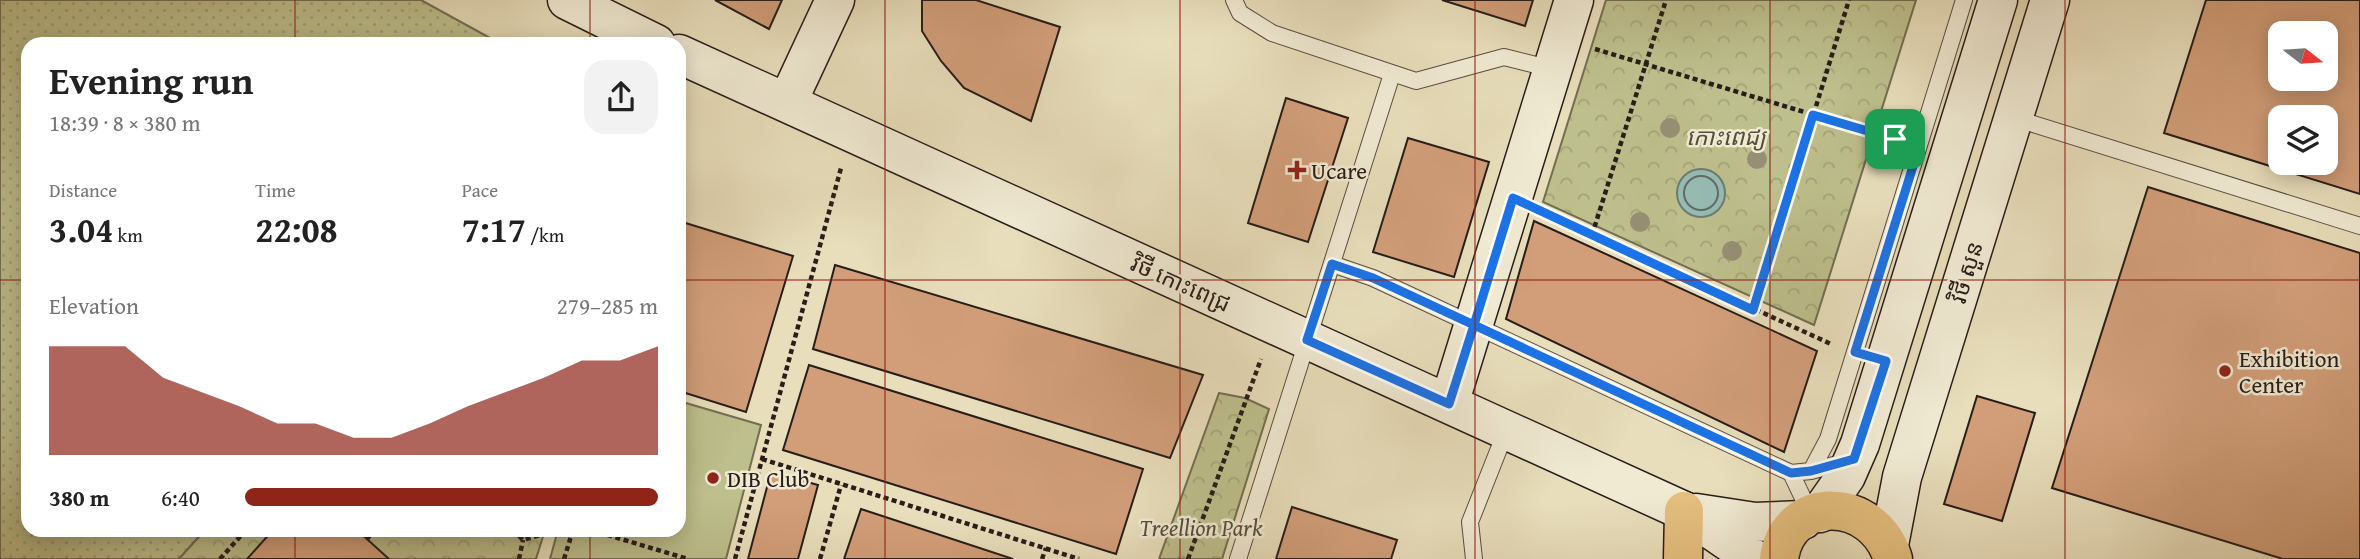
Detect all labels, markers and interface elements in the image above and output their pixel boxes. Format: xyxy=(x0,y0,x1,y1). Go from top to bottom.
north arrow xyxy=(2268,21,2338,91)
map controls xyxy=(2268,21,2338,175)
text: Evening run xyxy=(49,52,253,108)
button: share xyxy=(584,60,658,134)
button: layers xyxy=(2268,105,2338,175)
text: 18:39 · 8 × 380 m xyxy=(49,106,201,139)
pin xyxy=(1865,109,1925,169)
park label: កោះពេជ្យ xyxy=(1686,120,1768,153)
icon: arrive xyxy=(1876,120,1914,158)
place label: Ucare xyxy=(1311,154,1367,187)
marker: Ucare xyxy=(1289,162,1305,178)
text: Distance xyxy=(49,176,117,204)
text: Time xyxy=(255,176,296,204)
text: Pace xyxy=(462,176,498,204)
text: 3.04 xyxy=(49,204,113,255)
text: 22:08 xyxy=(255,204,338,255)
text: 7:17 xyxy=(462,204,526,255)
text: km xyxy=(113,221,143,249)
text: /km xyxy=(526,221,564,249)
street label: វិថី សួន xyxy=(1941,237,1991,307)
street label: វិថី កោះពេជ្រ xyxy=(1126,246,1236,320)
text: Elevation xyxy=(49,289,139,322)
text: 279–285 m xyxy=(557,289,658,322)
place label: Exhibition Center xyxy=(2239,342,2339,401)
marker: Exhibition Center xyxy=(2217,363,2233,379)
place label: DIB Club xyxy=(727,462,809,495)
marker: DIB Club xyxy=(705,470,721,486)
text: 380 m xyxy=(49,481,110,514)
text: 6:40 xyxy=(161,481,200,514)
park label: Treellion Park xyxy=(1140,511,1263,544)

